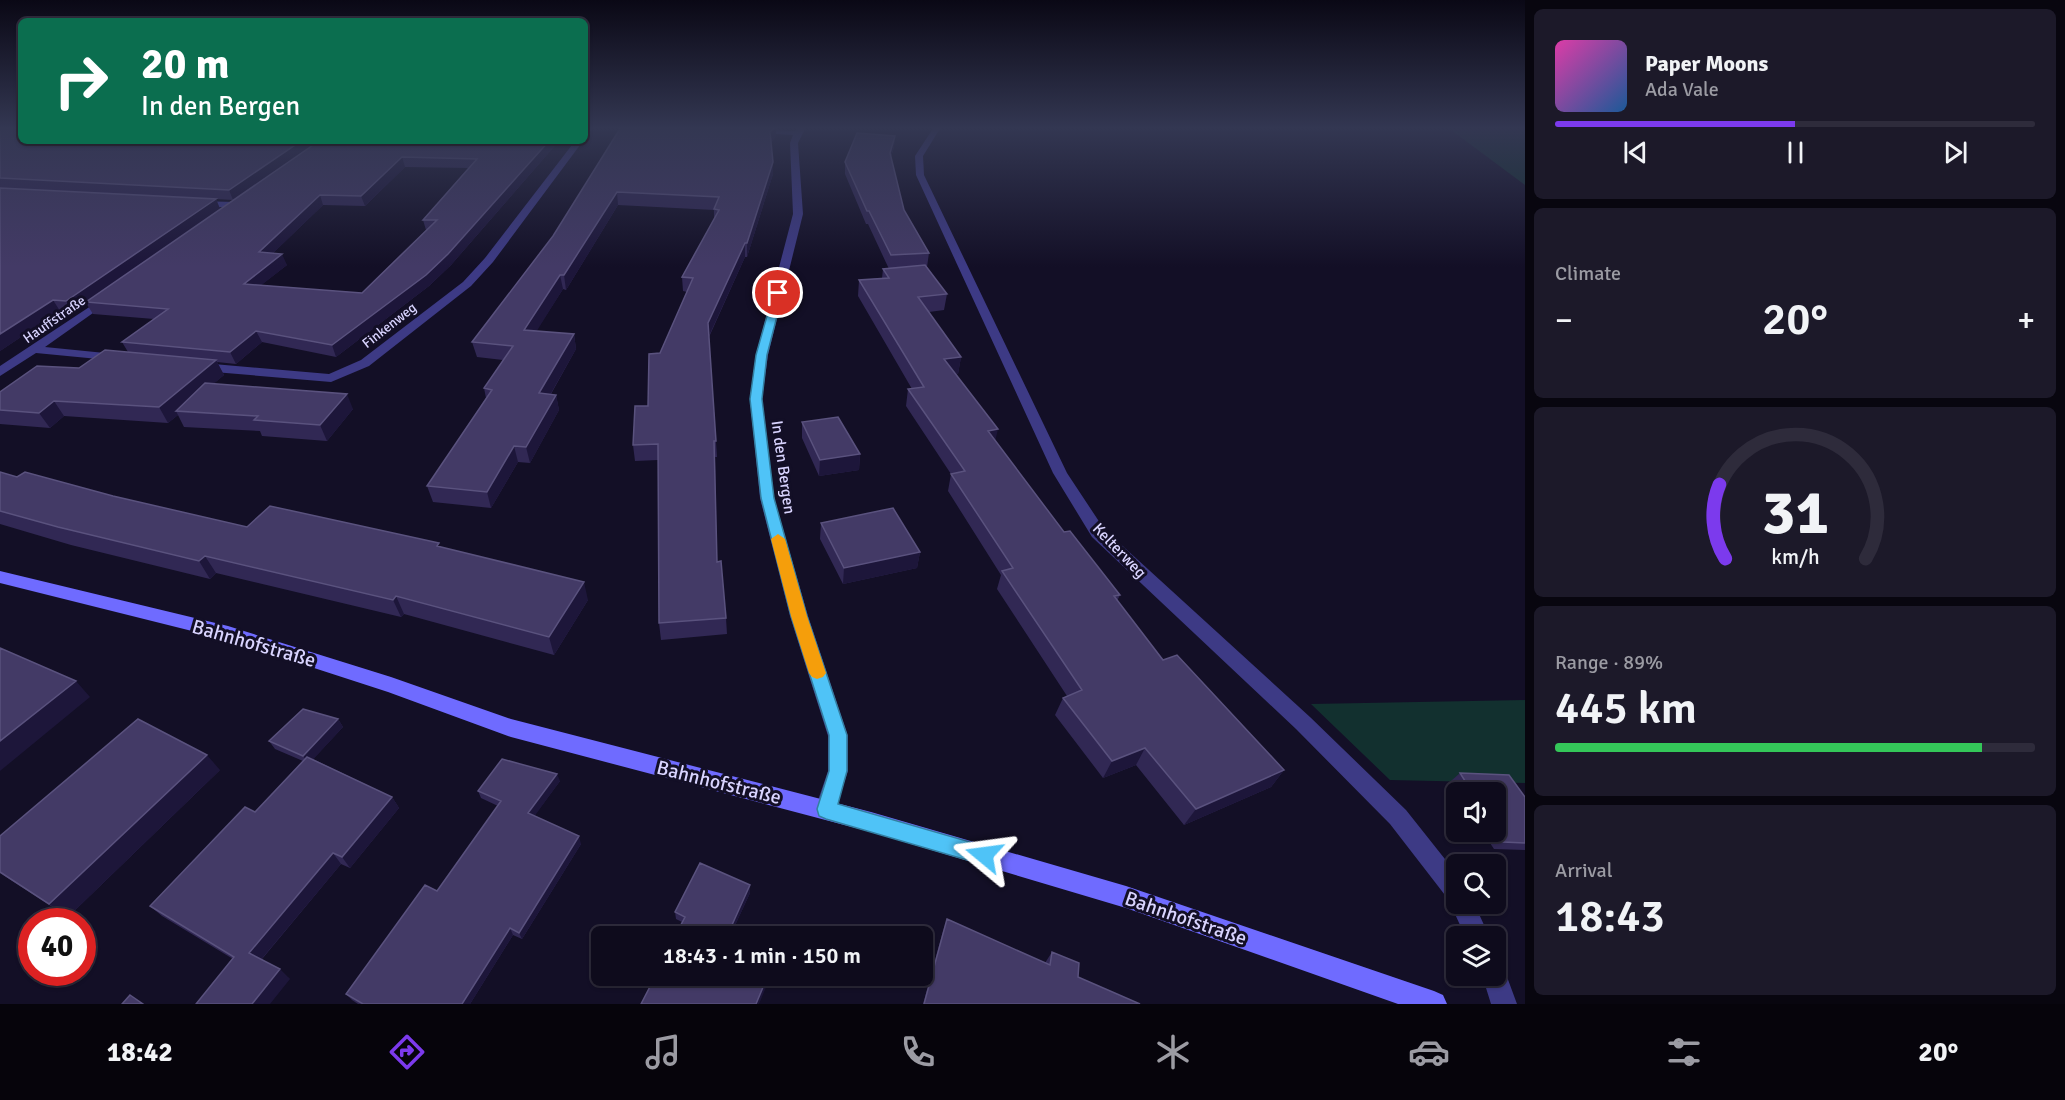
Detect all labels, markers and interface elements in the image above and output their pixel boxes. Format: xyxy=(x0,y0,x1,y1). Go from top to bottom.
text: 20 m xyxy=(141,39,230,90)
icon: right xyxy=(42,42,120,120)
text: Paper Moons xyxy=(1645,50,1768,77)
text: Ada Vale xyxy=(1645,77,1719,102)
text: In den Bergen xyxy=(141,90,300,123)
icon: previous xyxy=(1619,136,1652,169)
icon: pause xyxy=(1779,136,1812,169)
icon: next xyxy=(1939,136,1972,169)
text: Climate xyxy=(1555,261,1621,286)
pin xyxy=(752,267,803,318)
icon: arrive xyxy=(761,276,794,309)
street label: Hauffstraße xyxy=(20,292,89,347)
text: 20° xyxy=(1762,292,1828,347)
street label: Finkenweg xyxy=(359,299,420,352)
text: − xyxy=(1555,300,1573,341)
text: + xyxy=(2017,300,2035,341)
street label: In den Bergen xyxy=(767,419,799,515)
text: 31 xyxy=(1761,474,1829,551)
street label: Kelterweg xyxy=(1088,519,1151,583)
text: km/h xyxy=(1771,544,1819,570)
street label: Bahnhofstraße xyxy=(189,614,319,673)
text: Range · 89% xyxy=(1555,650,1663,675)
text: 445 km xyxy=(1555,681,1697,736)
street label: Bahnhofstraße xyxy=(654,755,784,810)
map controls xyxy=(1446,782,1506,986)
button: sound xyxy=(1446,782,1506,842)
position arrow xyxy=(952,823,1016,887)
button: search xyxy=(1446,854,1506,914)
text: Arrival xyxy=(1555,858,1613,883)
street label: Bahnhofstraße xyxy=(1121,886,1250,951)
text: 18:43 xyxy=(1555,889,1665,944)
speed limit sign: 40 xyxy=(18,908,96,986)
button: layers xyxy=(1446,926,1506,986)
text: 18:43 · 1 min · 150 m xyxy=(663,942,861,969)
icon: directions xyxy=(386,1031,428,1073)
icon: music xyxy=(642,1031,684,1073)
icon: phone xyxy=(897,1031,939,1073)
icon: climate xyxy=(1152,1031,1194,1073)
icon: car xyxy=(1408,1031,1450,1073)
icon: filters xyxy=(1663,1031,1705,1073)
text: 18:42 xyxy=(107,1036,173,1069)
text: 20° xyxy=(1918,1036,1958,1069)

